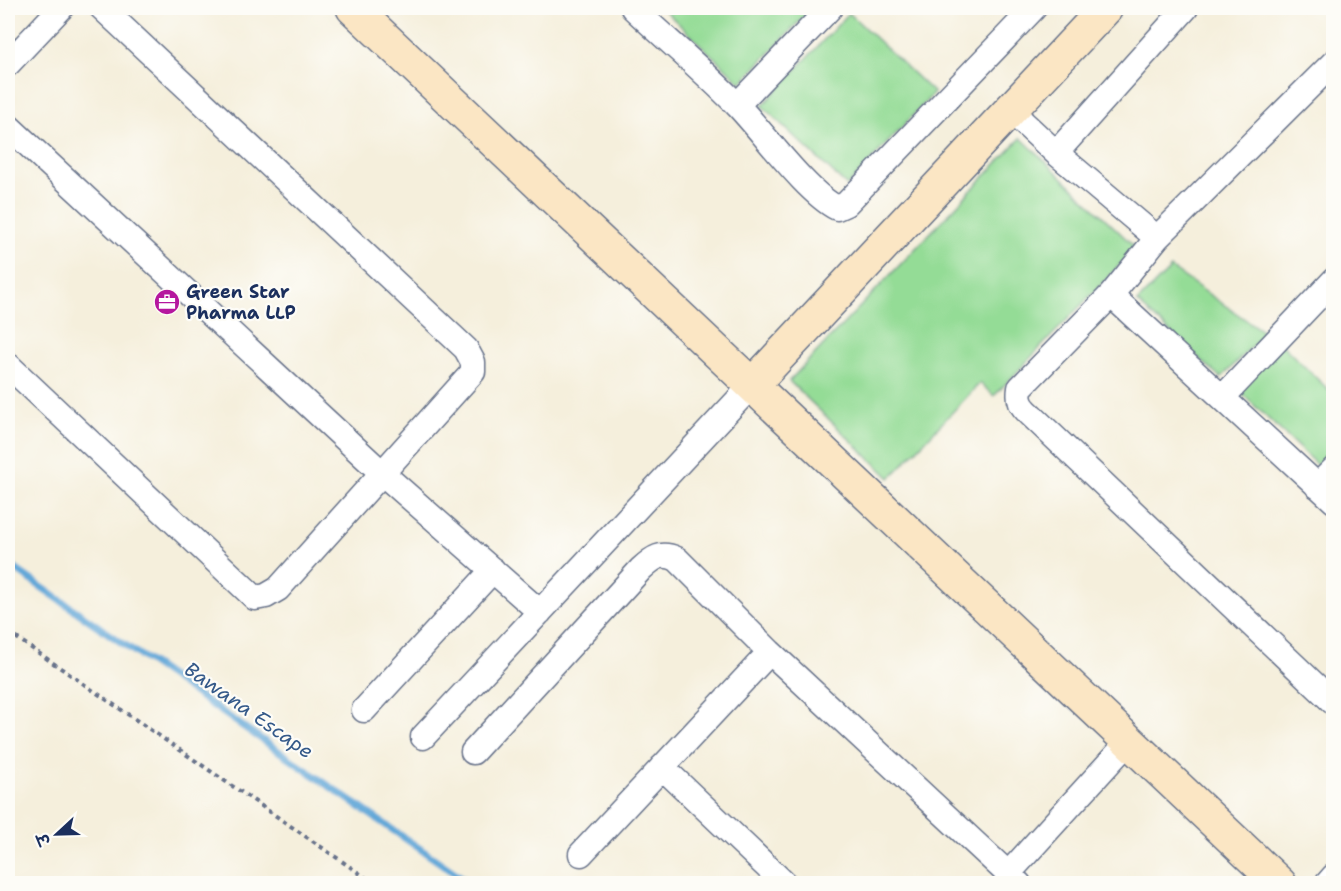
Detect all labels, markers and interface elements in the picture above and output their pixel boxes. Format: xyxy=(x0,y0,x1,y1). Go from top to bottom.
place label: Green Star Pharma LLP xyxy=(186,280,296,325)
office icon: Green Star Pharma LLP xyxy=(152,287,182,317)
water label: Bawana Escape xyxy=(179,656,319,764)
north arrow xyxy=(27,804,87,864)
text: उ xyxy=(31,829,56,850)

